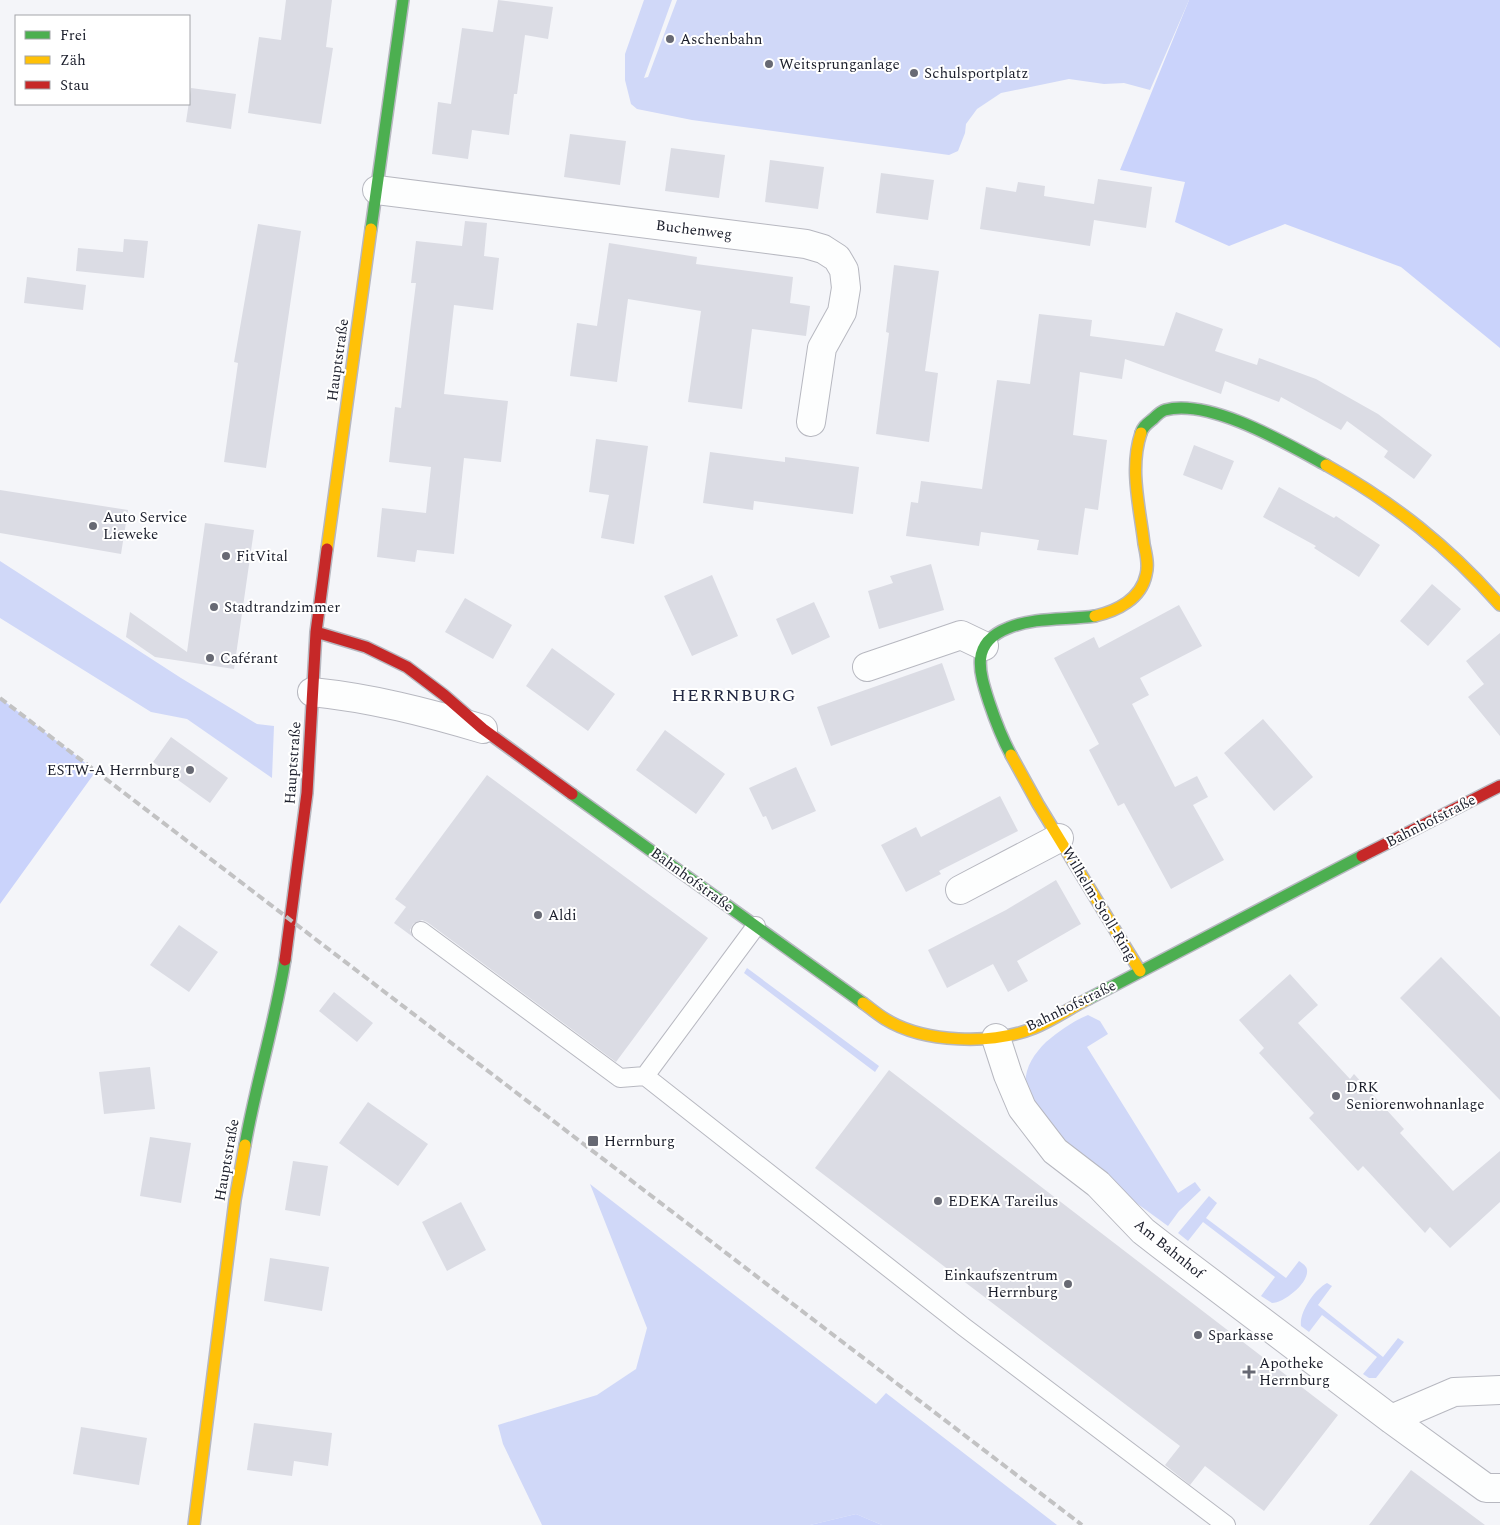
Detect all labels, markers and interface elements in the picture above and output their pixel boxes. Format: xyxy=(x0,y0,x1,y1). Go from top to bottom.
legend xyxy=(15,15,190,105)
text: Frei xyxy=(60,24,87,47)
place label: Aschenbahn xyxy=(680,28,763,51)
marker: Aschenbahn xyxy=(664,33,676,45)
text: Zäh xyxy=(60,49,86,72)
place label: Weitsprunganlage xyxy=(779,53,900,76)
marker: Weitsprunganlage xyxy=(763,58,775,70)
place label: Schulsportplatz xyxy=(924,62,1028,85)
marker: Schulsportplatz xyxy=(908,67,920,79)
text: Stau xyxy=(60,74,89,97)
street label: Buchenweg xyxy=(654,214,734,246)
street label: Hauptstraße xyxy=(321,317,355,403)
place label: Auto Service Lieweke xyxy=(103,506,187,546)
marker: Auto Service Lieweke xyxy=(87,520,99,532)
place label: FitVital xyxy=(236,545,288,568)
marker: FitVital xyxy=(220,550,232,562)
place label: Stadtrandzimmer xyxy=(224,596,340,619)
marker: Stadtrandzimmer xyxy=(208,601,220,613)
place label: Caférant xyxy=(220,647,278,670)
marker: Caférant xyxy=(204,652,216,664)
district label: HERRNBURG xyxy=(671,682,797,709)
street label: Hauptstraße xyxy=(279,721,307,805)
place label: ESTW-A Herrnburg xyxy=(47,759,180,782)
marker: ESTW-A Herrnburg xyxy=(184,764,196,776)
street label: Bahnhofstraße xyxy=(1382,788,1480,854)
street label: Bahnhofstraße xyxy=(646,842,738,918)
street label: Wilhelm-Stoll-Ring xyxy=(1056,842,1142,966)
place label: Aldi xyxy=(548,904,577,927)
marker: Aldi xyxy=(532,909,544,921)
street label: Bahnhofstraße xyxy=(1022,974,1120,1038)
place label: DRK Seniorenwohnanlage xyxy=(1346,1076,1485,1116)
marker: DRK Seniorenwohnanlage xyxy=(1330,1090,1342,1102)
street label: Hauptstraße xyxy=(208,1117,246,1203)
place label: Herrnburg xyxy=(604,1130,675,1153)
marker: Herrnburg xyxy=(586,1134,600,1148)
place label: EDEKA Tareilus xyxy=(948,1190,1059,1213)
marker: EDEKA Tareilus xyxy=(932,1195,944,1207)
street label: Am Bahnhof xyxy=(1129,1213,1211,1286)
place label: Einkaufszentrum Herrnburg xyxy=(944,1264,1058,1304)
marker: Einkaufszentrum Herrnburg xyxy=(1062,1278,1074,1290)
place label: Sparkasse xyxy=(1208,1324,1273,1347)
marker: Sparkasse xyxy=(1192,1329,1204,1341)
place label: Apotheke Herrnburg xyxy=(1259,1352,1330,1392)
marker: Apotheke Herrnburg xyxy=(1243,1366,1255,1378)

